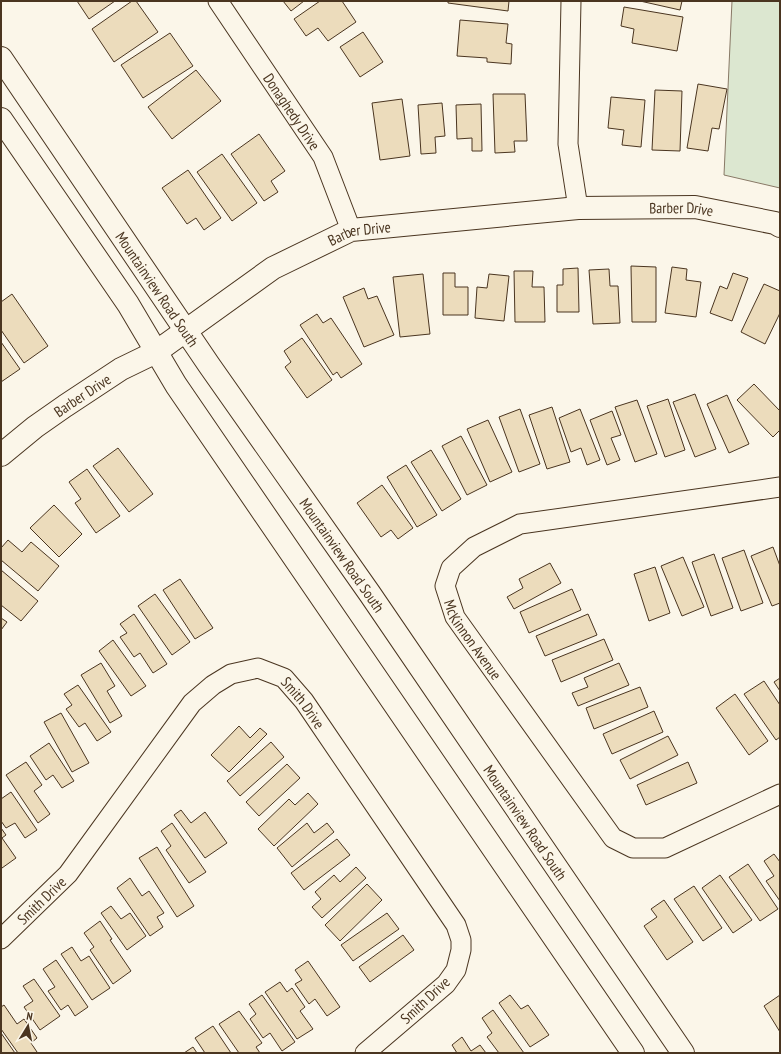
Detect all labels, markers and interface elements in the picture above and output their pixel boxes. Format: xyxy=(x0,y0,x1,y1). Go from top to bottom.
street label: Donaghedy Drive xyxy=(260,69,325,153)
street label: Barber Drive xyxy=(649,198,715,220)
street label: Barber Drive xyxy=(325,217,392,249)
street label: Mountainview Road South xyxy=(112,228,203,350)
street label: Barber Drive xyxy=(50,369,114,421)
street label: Mountainview Road South xyxy=(296,494,389,616)
street label: McKinnon Avenue xyxy=(440,597,506,683)
street label: Smith Drive xyxy=(277,672,329,732)
street label: Mountainview Road South xyxy=(480,761,572,883)
street label: Smith Drive xyxy=(13,872,70,928)
street label: Smith Drive xyxy=(396,972,454,1028)
north arrow xyxy=(8,1006,48,1046)
text: N xyxy=(26,1009,34,1024)

